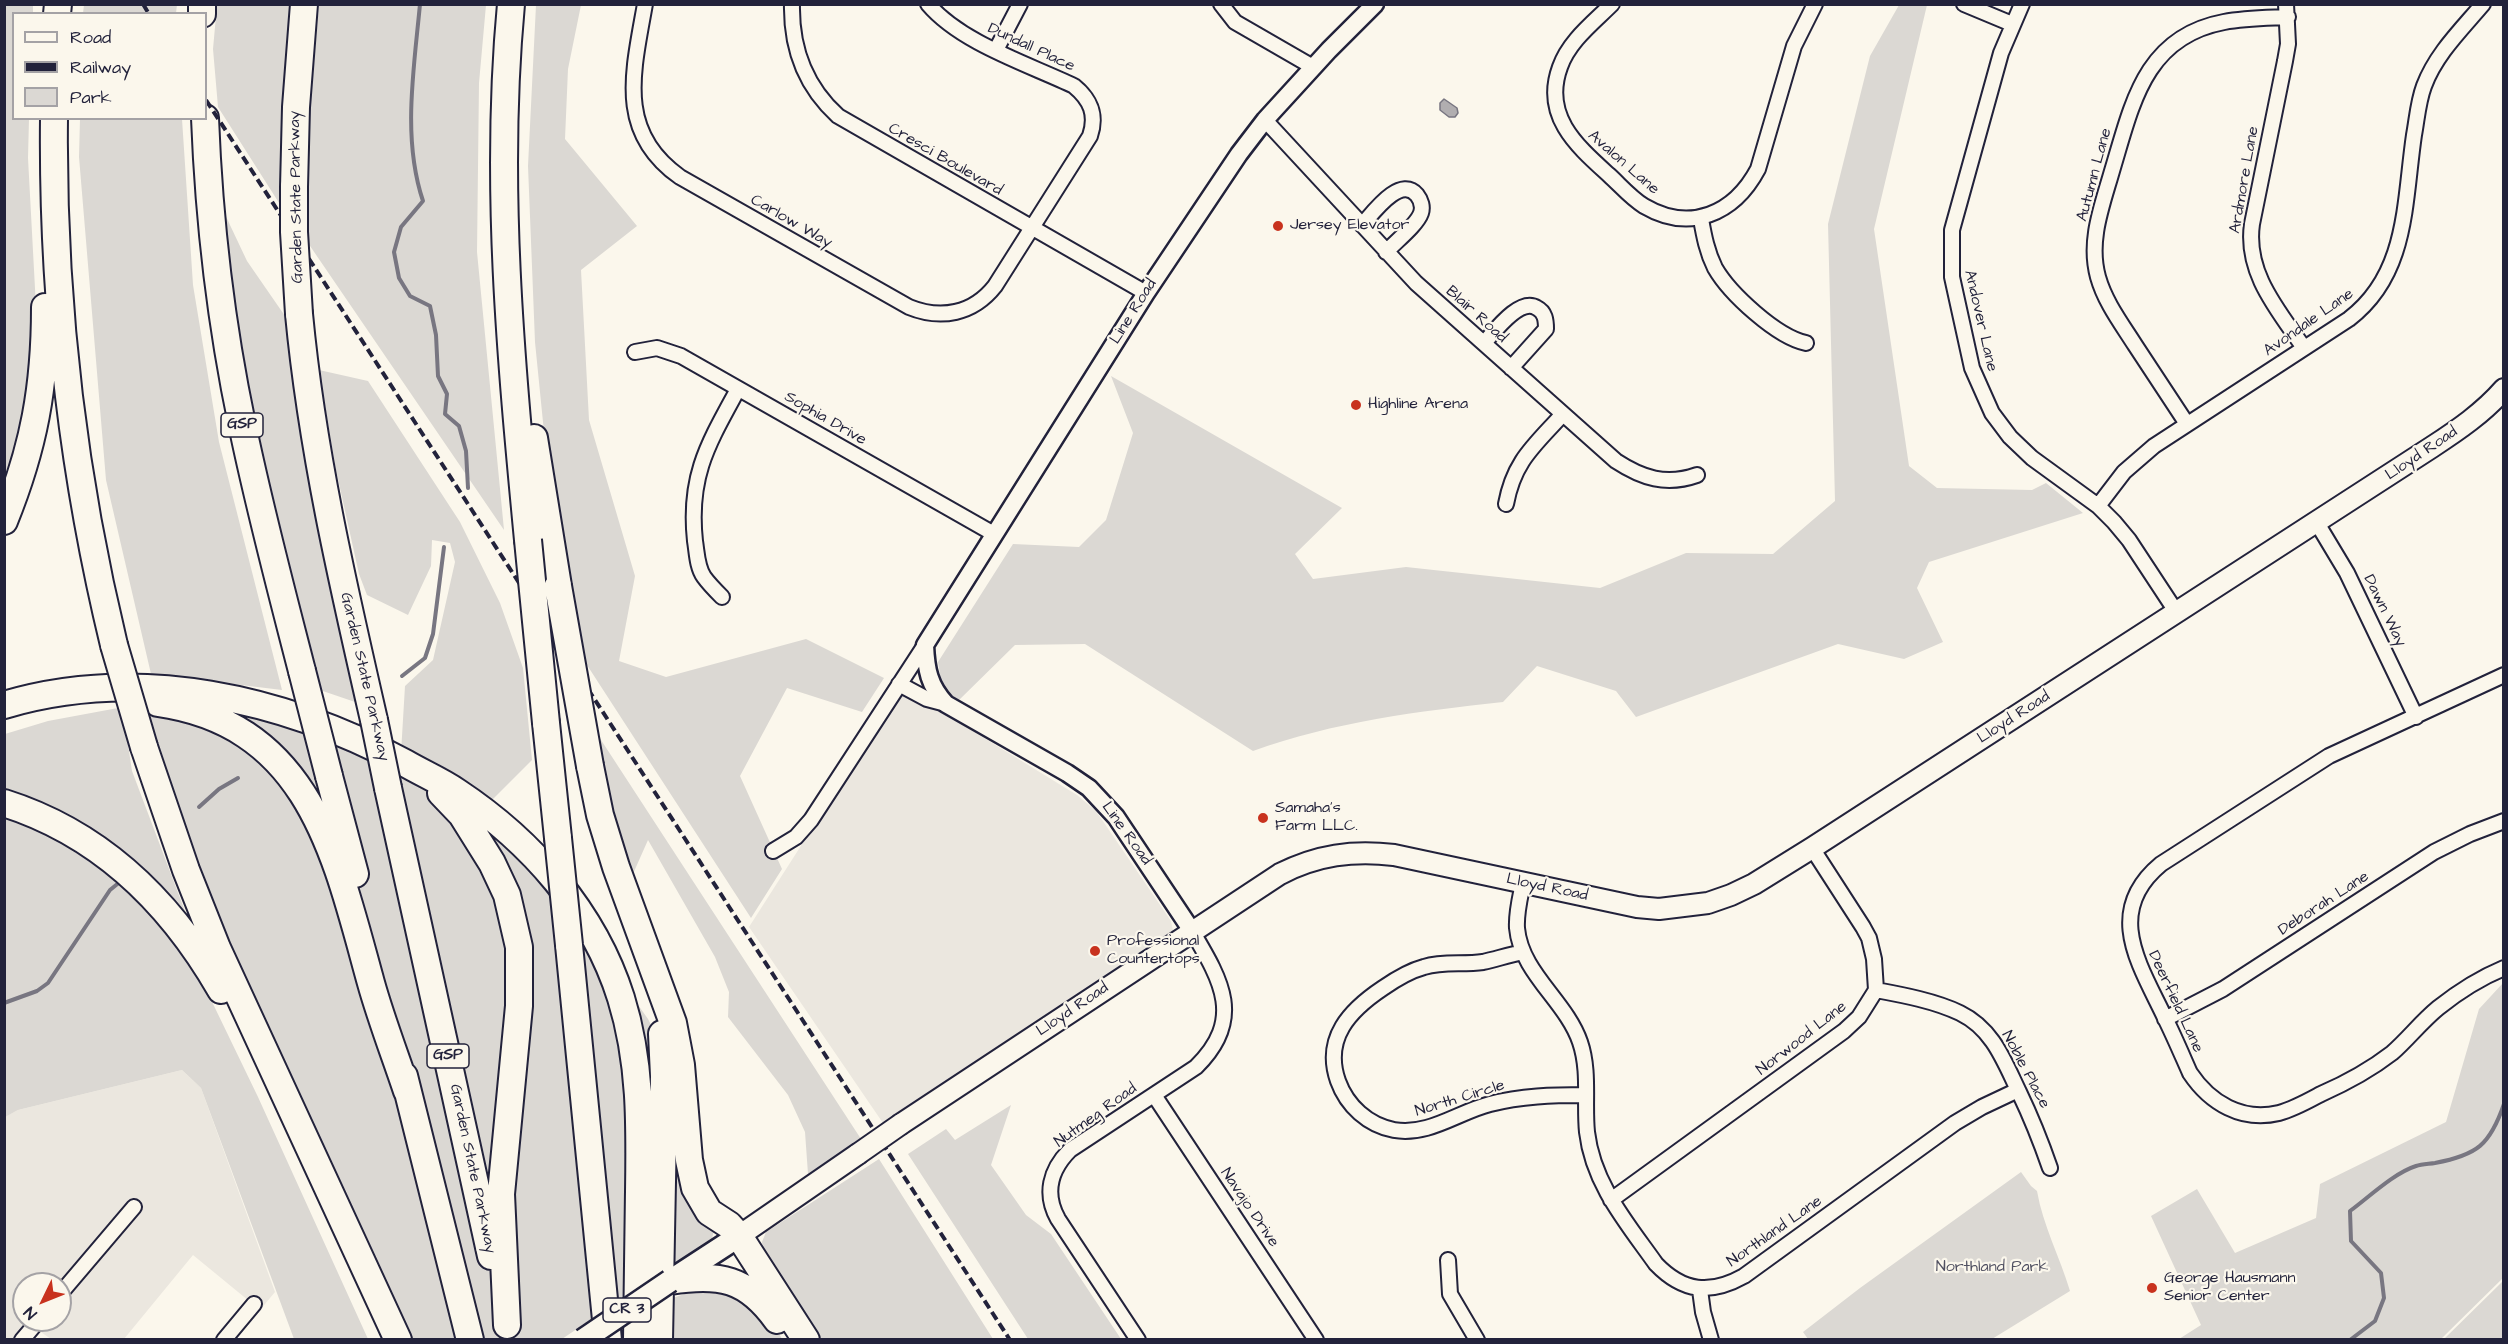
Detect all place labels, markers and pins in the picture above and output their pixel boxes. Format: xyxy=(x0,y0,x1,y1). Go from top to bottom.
place label: Jersey Elevator xyxy=(1290,216,1409,236)
marker: Jersey Elevator xyxy=(1271,219,1285,233)
place label: Highline Arena xyxy=(1368,395,1468,415)
marker: Highline Arena xyxy=(1349,398,1363,412)
place label: Samaha's Farm LLC. xyxy=(1275,799,1358,837)
marker: Samaha's Farm LLC. xyxy=(1256,811,1270,825)
place label: Professional Countertops xyxy=(1107,932,1200,970)
marker: Professional Countertops xyxy=(1088,944,1102,958)
place label: George Hausmann Senior Center xyxy=(2164,1269,2295,1307)
marker: George Hausmann Senior Center xyxy=(2145,1281,2159,1295)

